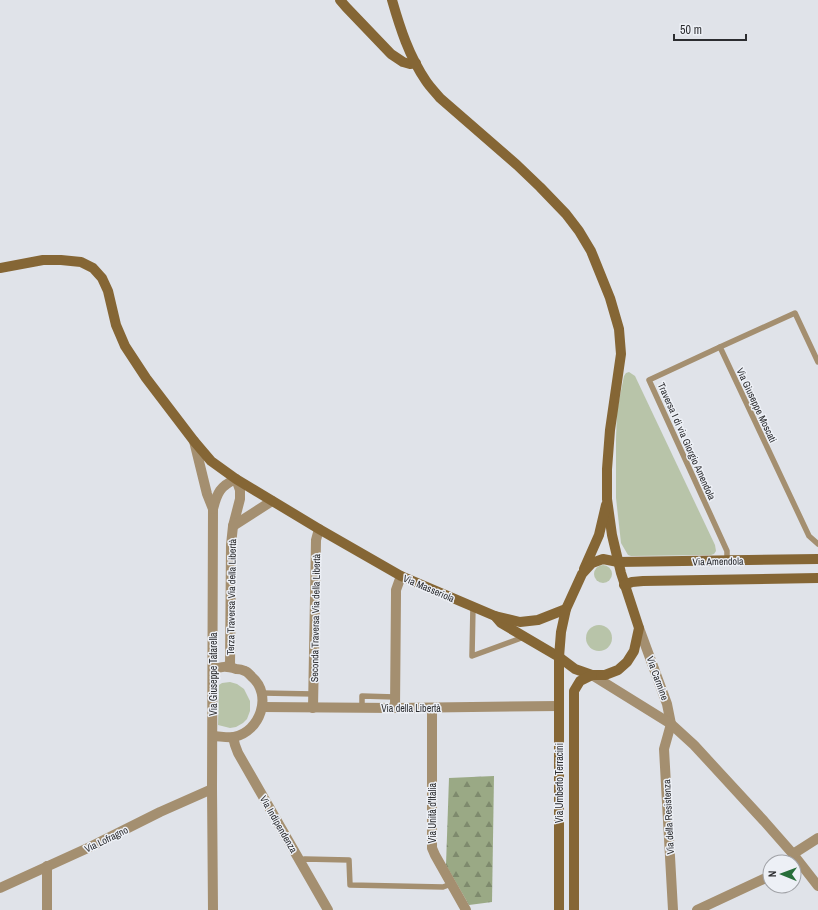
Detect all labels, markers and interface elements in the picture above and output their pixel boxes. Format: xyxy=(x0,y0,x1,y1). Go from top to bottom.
scale bar xyxy=(674,16,746,42)
text: 50 m xyxy=(680,22,702,38)
street label: Via Giuseppe Moscati xyxy=(734,366,780,445)
street label: Traversa I di via Giorgio Amendola xyxy=(655,380,719,502)
street label: Terza Traversa Via della Libertà xyxy=(224,538,239,655)
street label: Seconda Traversa Via della Libertà xyxy=(308,553,323,682)
street label: Via Amendola xyxy=(692,555,744,568)
street label: Via Masseriola xyxy=(401,572,457,605)
street label: Via Giuseppe Tatarella xyxy=(207,632,220,716)
street label: Via Carmine xyxy=(644,654,672,702)
street label: Via della Libertà xyxy=(381,702,441,715)
street label: Via Umberto Terracini xyxy=(553,743,566,823)
street label: Via della Resistenza xyxy=(660,779,677,855)
street label: Via Unità d'Italia xyxy=(426,782,439,843)
street label: Via Indipendenza xyxy=(257,793,300,856)
street label: Via Lofragno xyxy=(82,823,131,856)
north arrow xyxy=(762,854,802,894)
text: N xyxy=(765,870,779,877)

